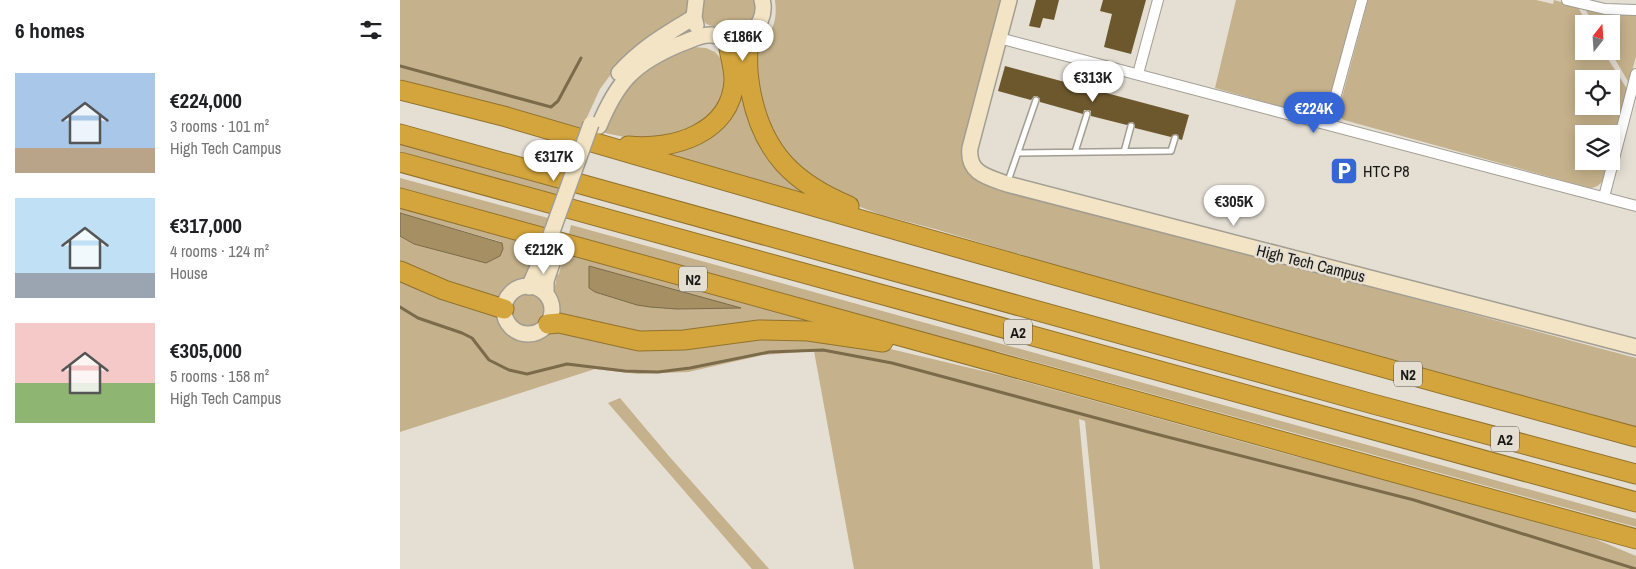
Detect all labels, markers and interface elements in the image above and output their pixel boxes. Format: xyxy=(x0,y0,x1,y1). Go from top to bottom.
north arrow xyxy=(1575,15,1620,60)
map controls xyxy=(1575,15,1620,170)
text: 6 homes xyxy=(15,16,85,45)
icon: filters xyxy=(357,16,385,44)
pin: €186K xyxy=(708,20,778,62)
text: €186K xyxy=(724,25,762,47)
pin: €313K xyxy=(1058,61,1128,103)
text: €313K xyxy=(1074,66,1112,88)
button: locate xyxy=(1575,70,1620,115)
text: €224,000 xyxy=(170,86,242,115)
pin: €224K xyxy=(1279,92,1349,134)
icon: home xyxy=(55,93,115,153)
text: €224K xyxy=(1295,97,1333,119)
text: 3 rooms · 101 m² xyxy=(170,115,269,137)
button: layers xyxy=(1575,125,1620,170)
text: High Tech Campus xyxy=(170,137,281,159)
pin: €317K xyxy=(519,140,589,182)
text: €317K xyxy=(535,145,573,167)
parking icon: HTC P8 xyxy=(1329,156,1359,186)
place label: HTC P8 xyxy=(1363,160,1410,182)
pin: €305K xyxy=(1199,184,1269,227)
text: €305K xyxy=(1215,190,1253,212)
text: €317,000 xyxy=(170,211,242,240)
icon: home xyxy=(55,218,115,278)
pin: €212K xyxy=(509,232,579,275)
text: €212K xyxy=(525,238,563,260)
street label: High Tech Campus xyxy=(1254,239,1368,287)
text: 4 rooms · 124 m² xyxy=(170,240,269,262)
text: House xyxy=(170,262,208,284)
road number: N2 xyxy=(679,266,707,292)
road number: A2 xyxy=(1004,320,1032,344)
text: €305,000 xyxy=(170,336,242,365)
icon: home xyxy=(55,343,115,403)
road number: N2 xyxy=(1394,362,1422,386)
text: 5 rooms · 158 m² xyxy=(170,365,269,387)
text: High Tech Campus xyxy=(170,387,281,409)
road number: A2 xyxy=(1491,426,1519,452)

